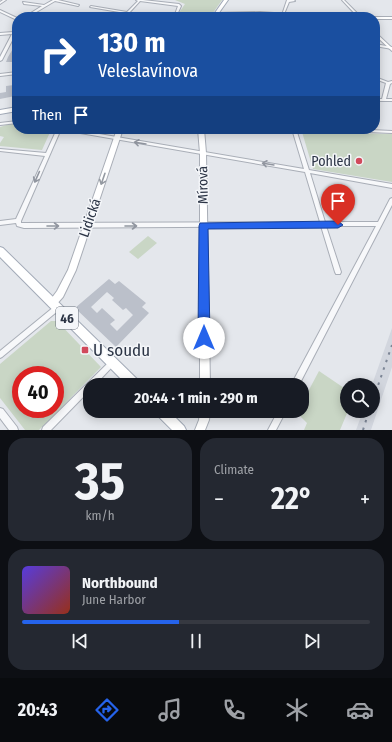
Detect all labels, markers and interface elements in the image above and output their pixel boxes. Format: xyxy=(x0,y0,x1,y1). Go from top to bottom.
text: 130 m xyxy=(98,26,166,59)
icon: right xyxy=(32,28,84,80)
text: Veleslavínova xyxy=(98,60,198,82)
icon: arrive xyxy=(70,104,92,126)
text: Then xyxy=(32,106,62,124)
one-way arrow xyxy=(134,139,147,147)
place label: Pohled xyxy=(311,153,351,170)
marker: Pohled xyxy=(354,156,364,166)
one-way arrow xyxy=(262,160,275,168)
street label: Mírová xyxy=(194,166,212,204)
one-way arrow xyxy=(33,171,40,183)
one-way arrow xyxy=(99,173,106,186)
pin xyxy=(321,184,355,225)
icon: arrive xyxy=(327,190,349,212)
street label: Lidická xyxy=(75,196,105,240)
one-way arrow xyxy=(46,222,59,230)
one-way arrow xyxy=(124,222,137,230)
road number: 46 xyxy=(56,307,78,329)
position arrow xyxy=(183,317,225,359)
place label: U soudu xyxy=(93,340,150,361)
marker: U soudu xyxy=(80,345,90,355)
speed limit sign: 40 xyxy=(12,366,64,418)
map controls xyxy=(340,378,380,418)
button: search xyxy=(340,378,380,418)
text: 20:44 · 1 min · 290 m xyxy=(134,389,258,407)
text: 35 xyxy=(75,450,125,513)
text: Climate xyxy=(214,462,254,477)
text: 22° xyxy=(271,481,313,517)
text: − xyxy=(214,486,224,513)
text: + xyxy=(360,486,370,513)
text: km/h xyxy=(86,508,115,523)
text: Northbound xyxy=(82,574,158,592)
text: June Harbor xyxy=(82,592,146,607)
icon: previous xyxy=(69,630,91,652)
icon: pause xyxy=(185,630,207,652)
icon: next xyxy=(301,630,323,652)
icon: directions xyxy=(93,696,121,724)
icon: music xyxy=(156,696,184,724)
icon: phone xyxy=(220,696,248,724)
icon: climate xyxy=(283,696,311,724)
icon: car xyxy=(346,696,374,724)
text: 20:43 xyxy=(18,699,57,721)

